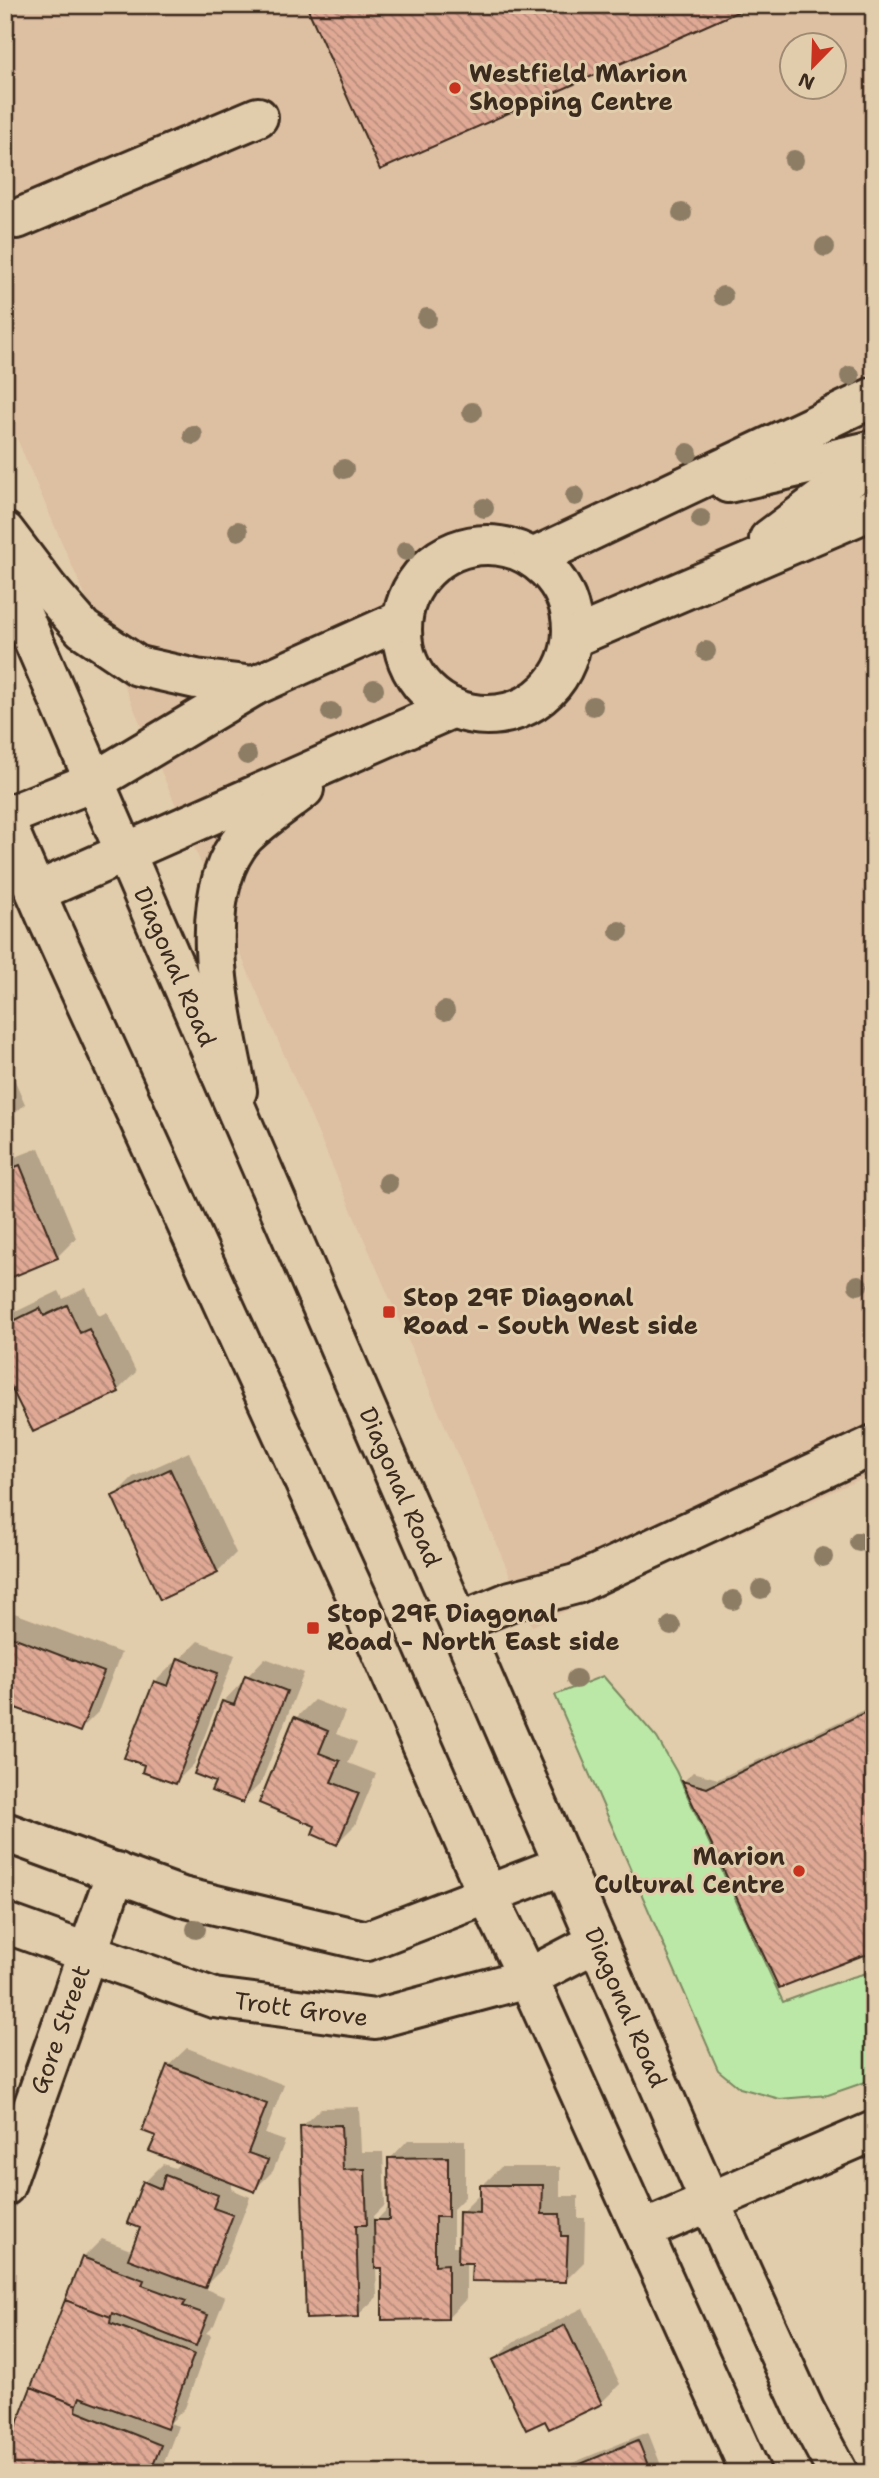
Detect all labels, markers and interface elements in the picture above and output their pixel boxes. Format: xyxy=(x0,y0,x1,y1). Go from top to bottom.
north arrow xyxy=(778,32,848,102)
place label: Westfield Marion Shopping Centre xyxy=(469,58,687,118)
text: N xyxy=(795,67,818,96)
marker: Westfield Marion Shopping Centre xyxy=(447,80,463,96)
street label: Diagonal Road xyxy=(126,882,223,1052)
place label: Stop 29F Diagonal Road - South West side xyxy=(403,1282,698,1342)
marker: Stop 29F Diagonal Road - South West side xyxy=(381,1304,397,1320)
street label: Diagonal Road xyxy=(351,1402,449,1572)
place label: Stop 29F Diagonal Road - North East side xyxy=(327,1598,620,1658)
marker: Stop 29F Diagonal Road - North East side xyxy=(305,1620,321,1636)
place label: Marion Cultural Centre xyxy=(594,1841,785,1901)
marker: Marion Cultural Centre xyxy=(791,1863,807,1879)
street label: Diagonal Road xyxy=(577,1922,674,2092)
street label: Gore Street xyxy=(23,1961,98,2098)
street label: Trott Grove xyxy=(232,1985,370,2034)

